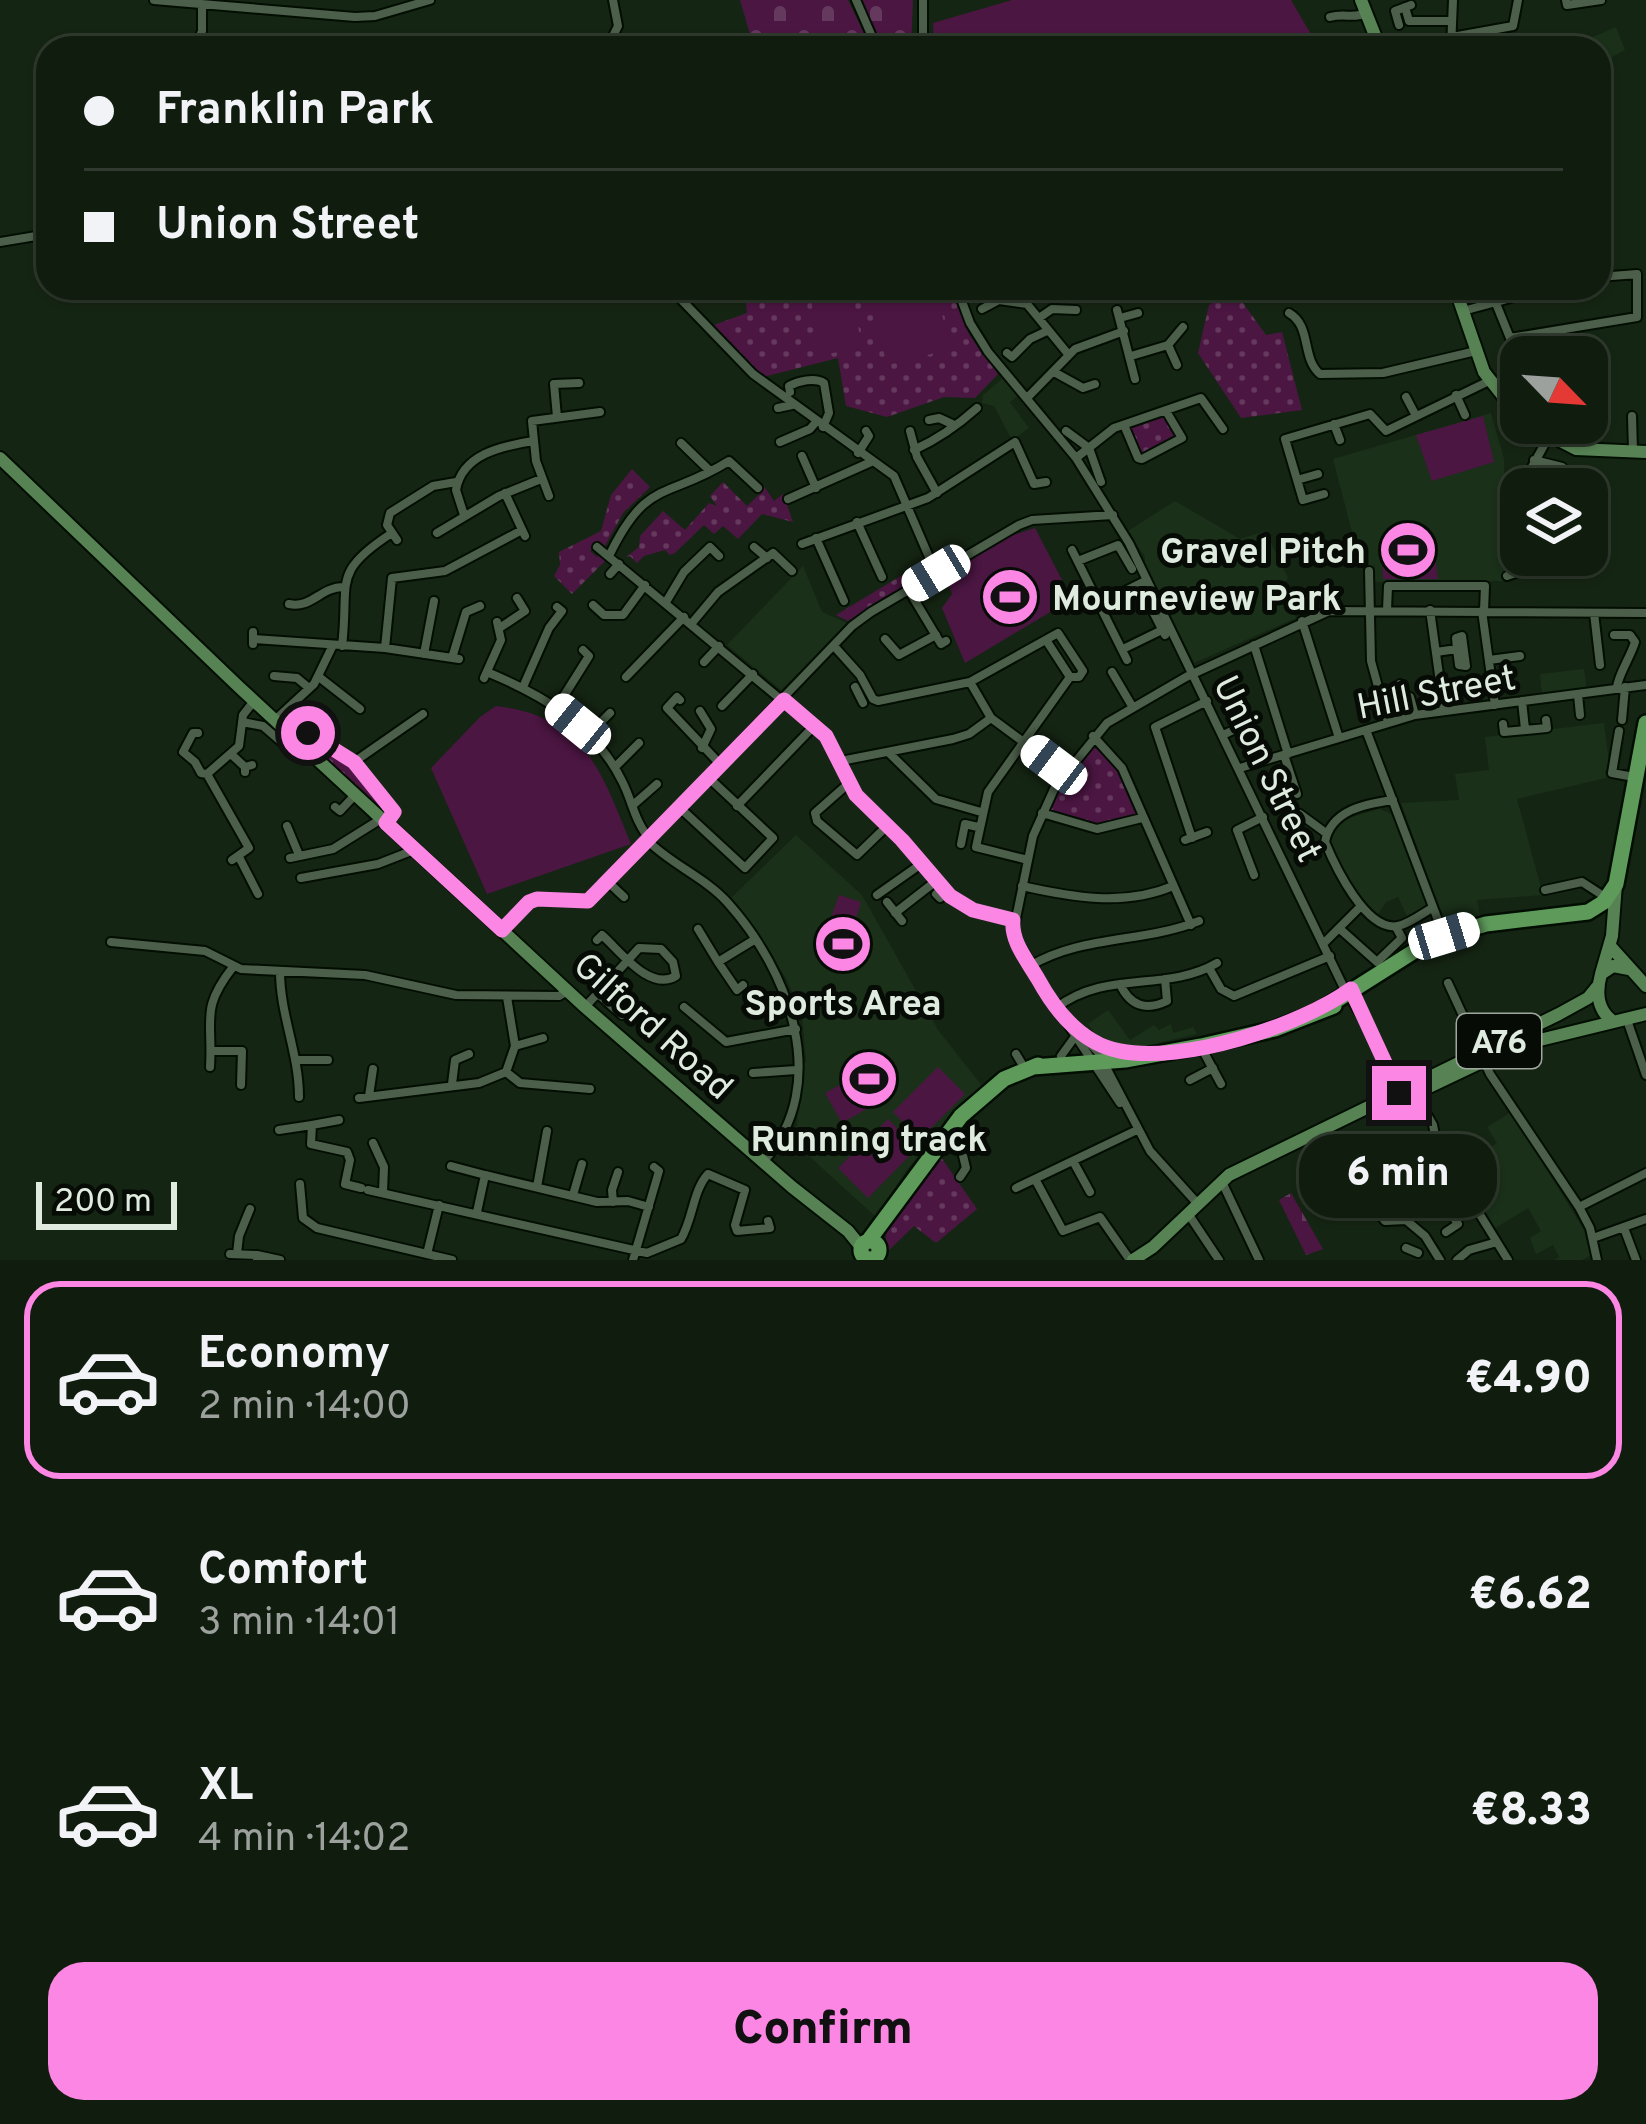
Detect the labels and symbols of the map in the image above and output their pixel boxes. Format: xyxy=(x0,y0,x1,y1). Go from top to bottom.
north arrow xyxy=(1500,336,1608,444)
sports icon: Gravel Pitch xyxy=(1377,519,1439,581)
place label: Gravel Pitch xyxy=(1160,531,1366,577)
car xyxy=(896,539,976,607)
sports icon: Mourneview Park xyxy=(979,566,1041,628)
place label: Mourneview Park xyxy=(1052,578,1342,624)
street label: Hill Street xyxy=(1353,657,1520,733)
street label: Union Street xyxy=(1200,669,1330,871)
car xyxy=(539,687,617,761)
route start xyxy=(281,706,335,760)
car xyxy=(1014,729,1094,801)
car xyxy=(1404,908,1484,964)
sports icon: Sports Area xyxy=(812,913,874,975)
street label: Gilford Road xyxy=(562,944,741,1112)
place label: Sports Area xyxy=(744,983,942,1029)
road number: A76 xyxy=(1457,1014,1541,1068)
sports icon: Running track xyxy=(838,1048,900,1110)
route end xyxy=(1372,1066,1426,1120)
place label: Running track xyxy=(751,1119,988,1165)
callout: 6 min xyxy=(1300,1135,1498,1219)
scale bar xyxy=(36,1176,177,1229)

